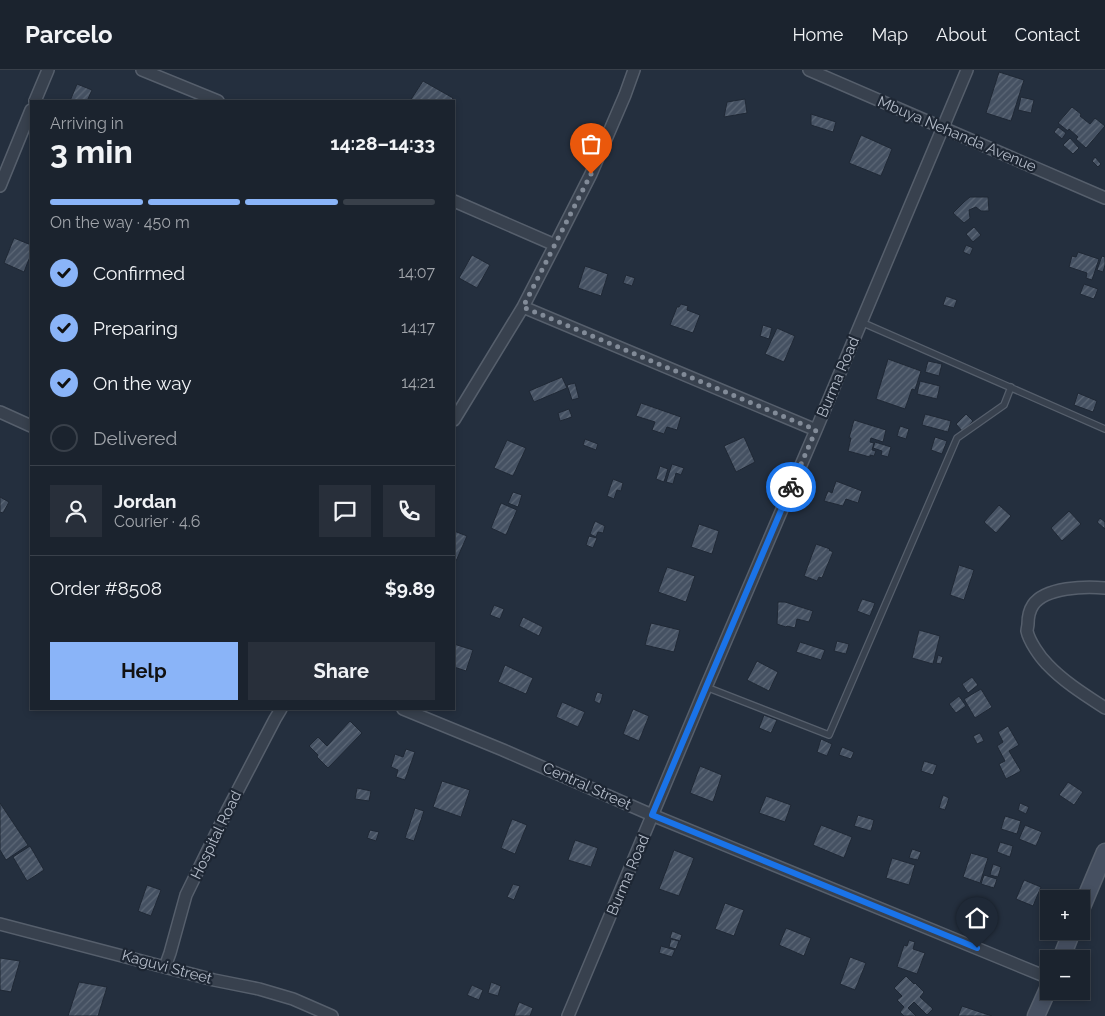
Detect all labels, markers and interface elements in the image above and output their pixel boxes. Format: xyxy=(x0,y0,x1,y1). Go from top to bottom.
text: Parcelo xyxy=(25,20,113,49)
text: Home xyxy=(792,24,843,45)
text: Map xyxy=(871,24,908,45)
text: About xyxy=(936,24,987,45)
text: Contact xyxy=(1015,24,1080,45)
street label: Mbuya Nehanda Avenue xyxy=(875,92,1039,176)
text: Arriving in xyxy=(50,114,124,133)
pin xyxy=(570,123,612,174)
icon: bag xyxy=(577,130,605,158)
text: 14:28–14:33 xyxy=(330,132,435,154)
text: 3 min xyxy=(50,133,133,170)
text: On the way · 450 m xyxy=(50,213,190,232)
icon: check xyxy=(50,259,78,287)
text: Confirmed xyxy=(93,262,185,284)
text: 14:07 xyxy=(398,263,435,282)
icon: check xyxy=(50,314,78,342)
text: Preparing xyxy=(93,317,178,339)
text: 14:17 xyxy=(401,318,435,337)
street label: Burma Road xyxy=(813,334,863,420)
icon: check xyxy=(50,369,78,397)
text: On the way xyxy=(93,372,192,394)
text: 14:21 xyxy=(401,373,435,392)
text: Delivered xyxy=(93,427,177,449)
courier xyxy=(766,462,816,512)
icon: bike xyxy=(777,473,805,501)
button: person xyxy=(50,485,102,537)
button: chat xyxy=(319,485,371,537)
button: phone xyxy=(383,485,435,537)
text: Jordan xyxy=(114,490,177,512)
text: Courier · 4.6 xyxy=(114,512,200,531)
text: Order #8508 xyxy=(50,577,162,599)
text: $9.89 xyxy=(385,577,435,599)
button: Help xyxy=(50,642,238,700)
button: Share xyxy=(248,642,435,700)
street label: Central Street xyxy=(540,758,634,814)
street label: Hospital Road xyxy=(187,788,245,882)
street label: Burma Road xyxy=(603,832,653,918)
map controls xyxy=(1040,890,1090,1000)
button: + xyxy=(1040,890,1090,940)
pin xyxy=(956,897,998,948)
icon: home xyxy=(963,904,991,932)
street label: Kaguvi Street xyxy=(120,946,214,988)
button: − xyxy=(1040,950,1090,1000)

